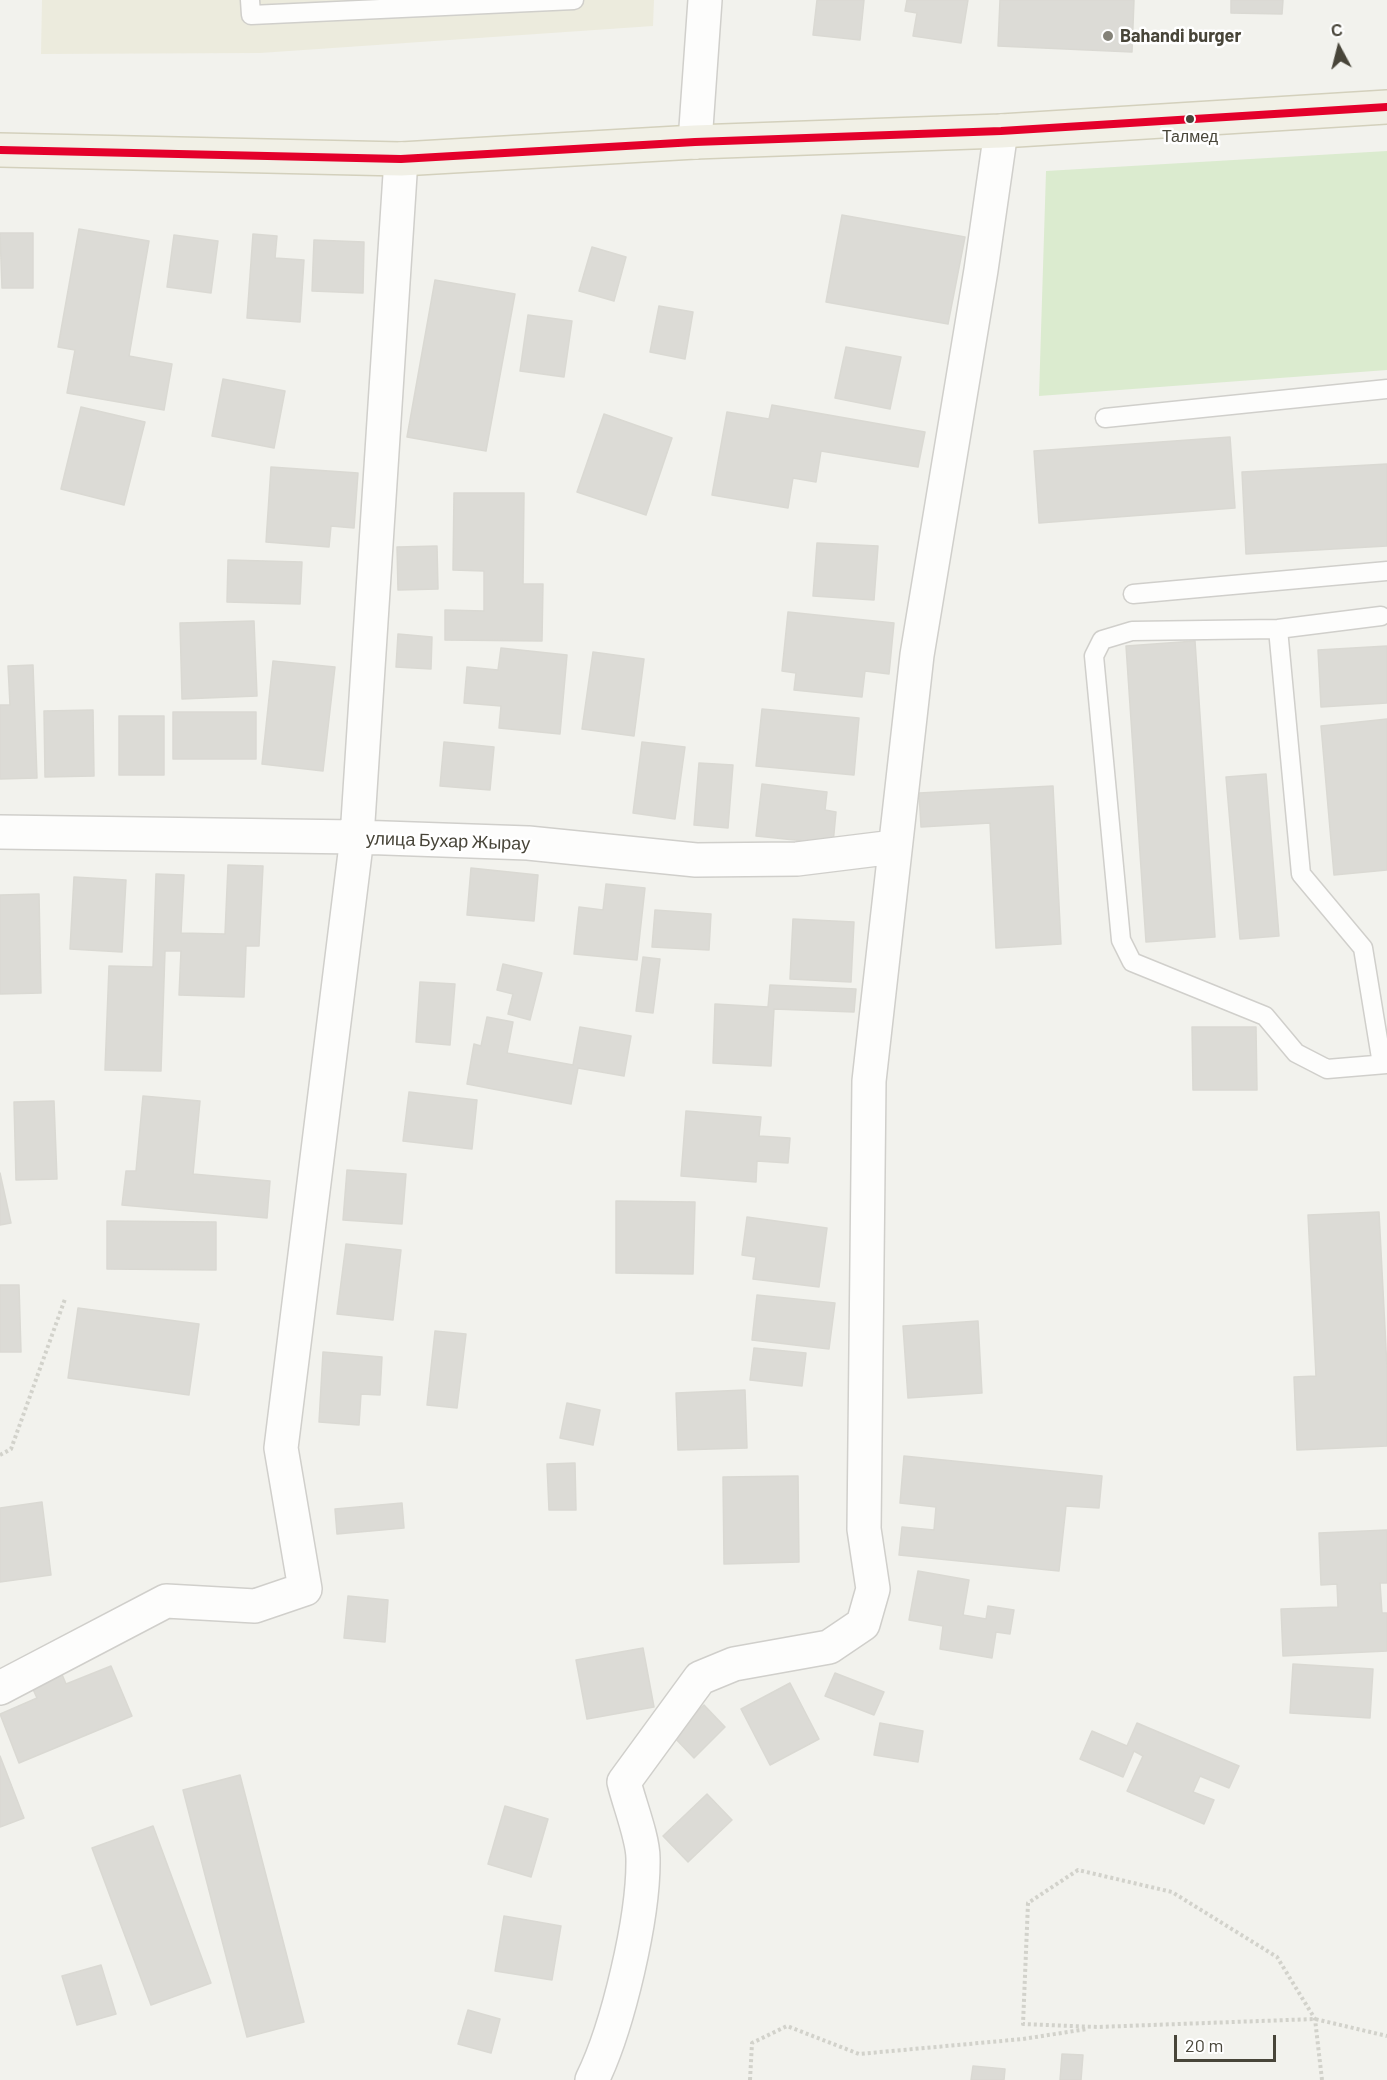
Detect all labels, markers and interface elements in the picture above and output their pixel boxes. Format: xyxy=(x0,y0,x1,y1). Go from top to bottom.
north arrow xyxy=(1309,18,1369,78)
text: С xyxy=(1330,20,1344,40)
place label: Bahandi burger xyxy=(1120,25,1241,47)
marker: Bahandi burger xyxy=(1101,29,1115,43)
marker: Талмед xyxy=(1184,113,1196,125)
place label: Талмед xyxy=(1162,127,1218,147)
street label: улица Бухар Жырау xyxy=(366,827,530,855)
scale bar xyxy=(1177,2023,1279,2061)
text: 20 m xyxy=(1185,2034,1223,2056)

